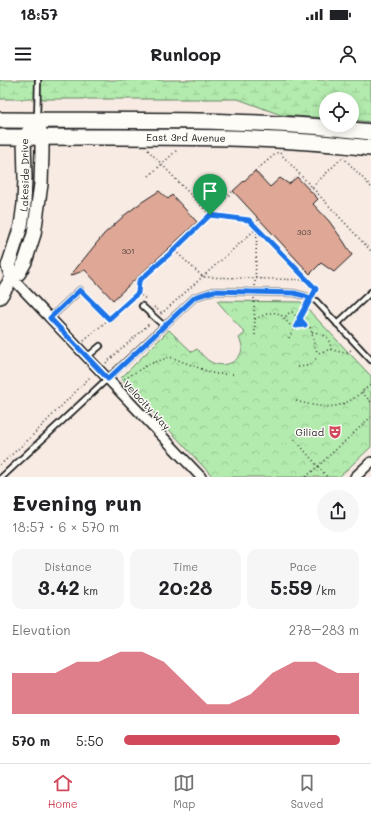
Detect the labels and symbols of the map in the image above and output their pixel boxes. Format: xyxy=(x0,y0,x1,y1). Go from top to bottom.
street label: East 3rd Avenue xyxy=(146,130,226,145)
street label: Lakeside Drive xyxy=(16,138,32,212)
pin xyxy=(193,174,227,215)
house number: 303 xyxy=(297,227,311,237)
house number: 301 xyxy=(121,246,135,256)
street label: Velocity Way xyxy=(120,377,174,433)
theatre icon: Giliad xyxy=(327,424,343,440)
place label: Giliad xyxy=(295,425,324,439)

